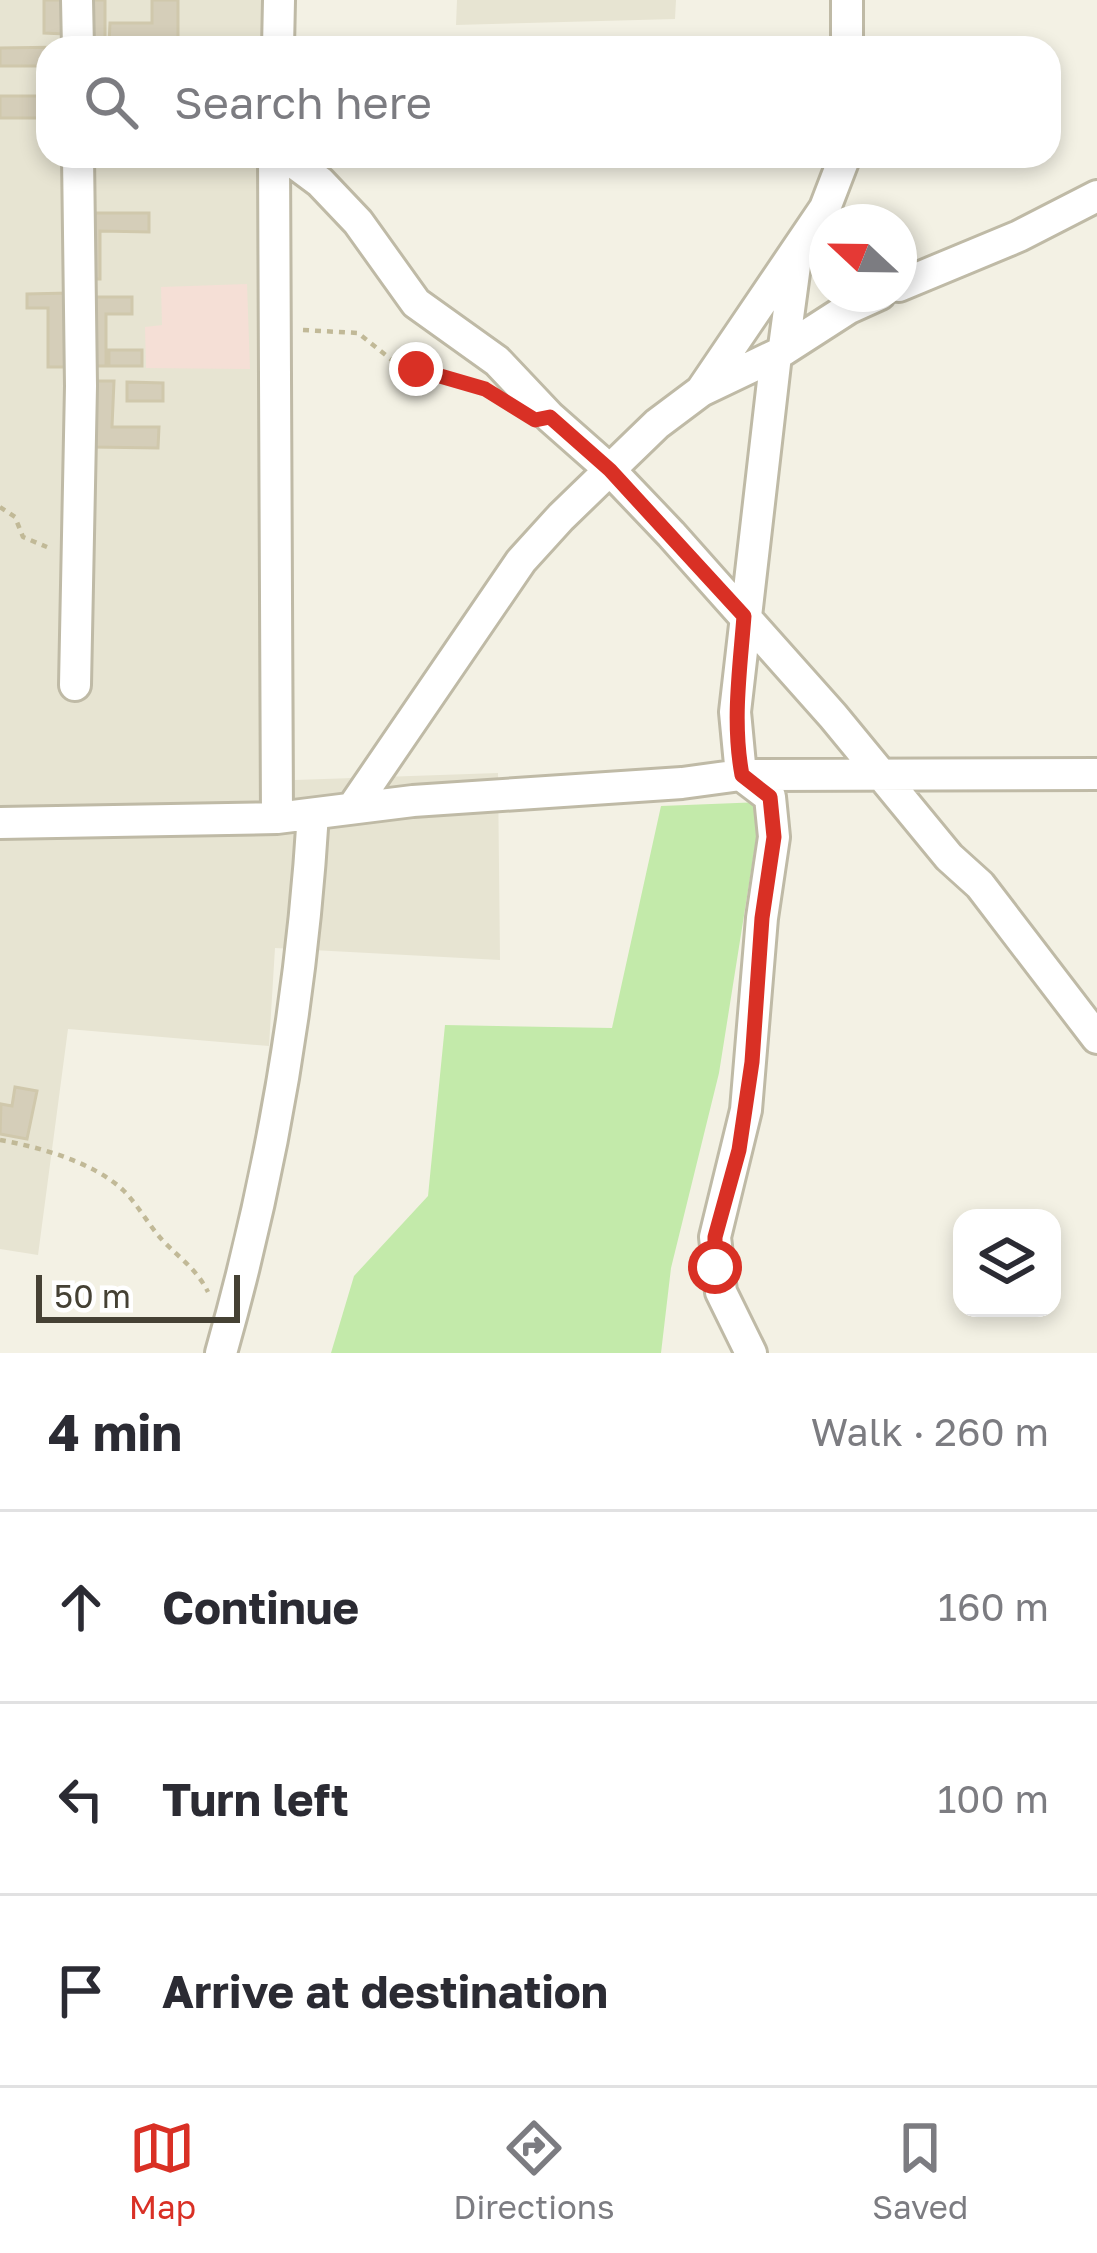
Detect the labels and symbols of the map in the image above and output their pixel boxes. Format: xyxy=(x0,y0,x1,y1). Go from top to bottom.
north arrow xyxy=(809,204,917,312)
route end xyxy=(389,342,443,396)
route start xyxy=(688,1240,742,1294)
scale bar xyxy=(36,1269,240,1322)

